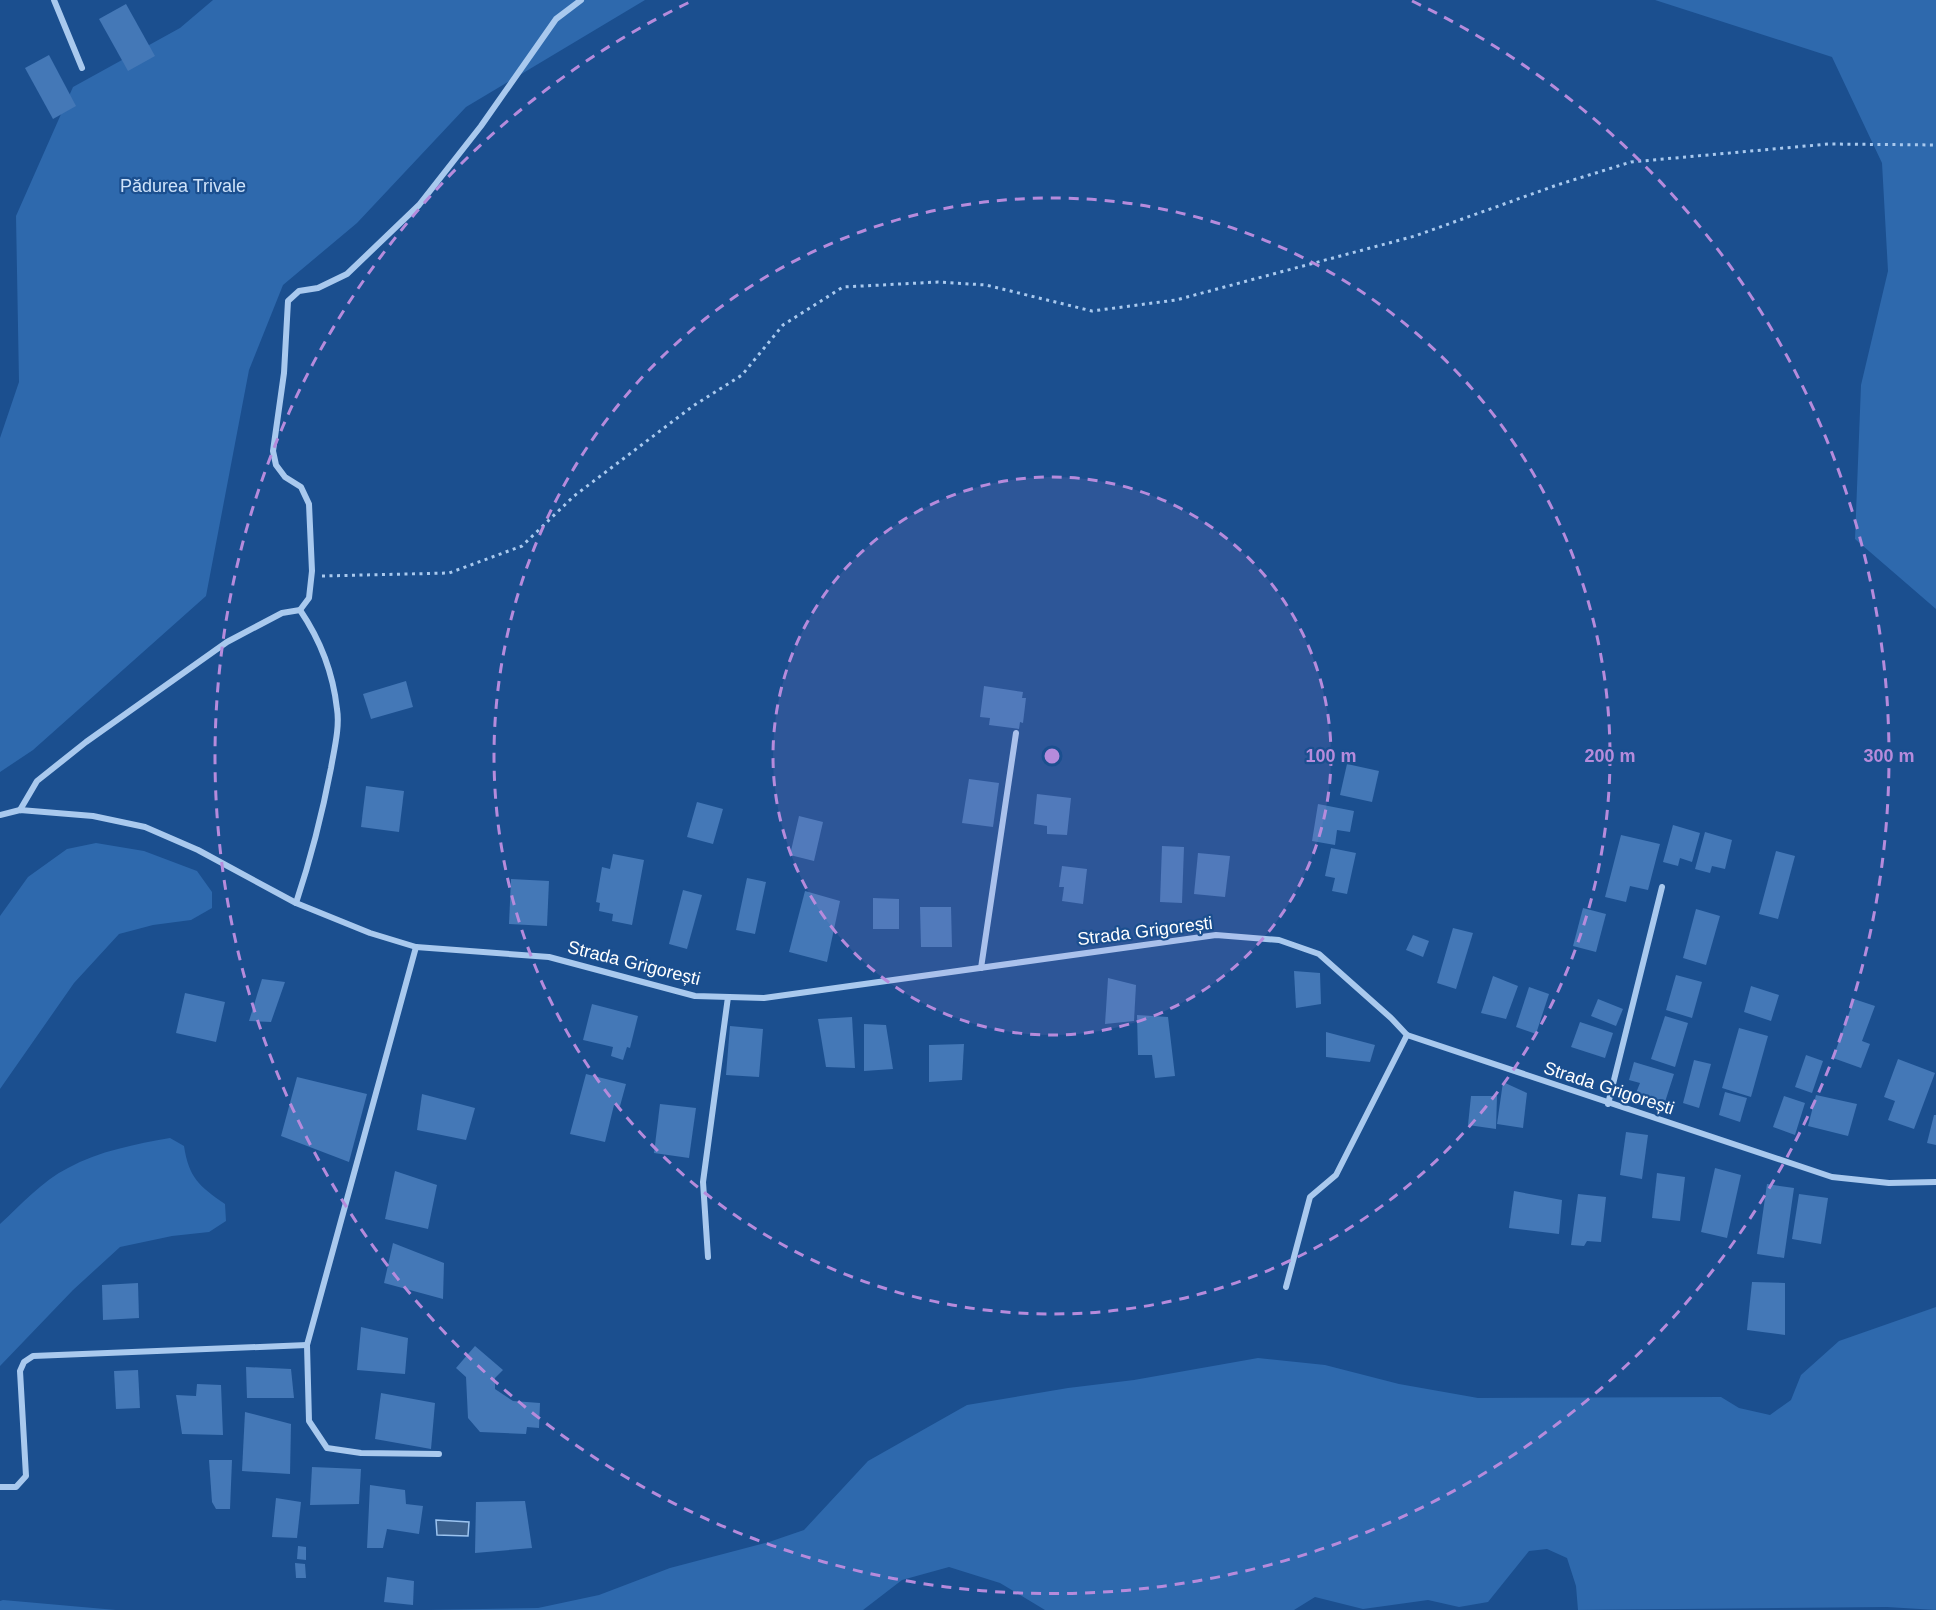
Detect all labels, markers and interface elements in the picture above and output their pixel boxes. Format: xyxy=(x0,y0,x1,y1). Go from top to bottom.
park label: Pădurea Trivale xyxy=(120,176,246,196)
centre of rings xyxy=(1042,746,1062,766)
text: 100 m xyxy=(1305,746,1357,766)
text: 200 m xyxy=(1584,746,1636,766)
text: 300 m xyxy=(1863,746,1915,766)
street label: Strada Grigorești xyxy=(1076,913,1214,949)
street label: Strada Grigorești xyxy=(566,937,702,989)
street label: Strada Grigorești xyxy=(1541,1057,1677,1119)

